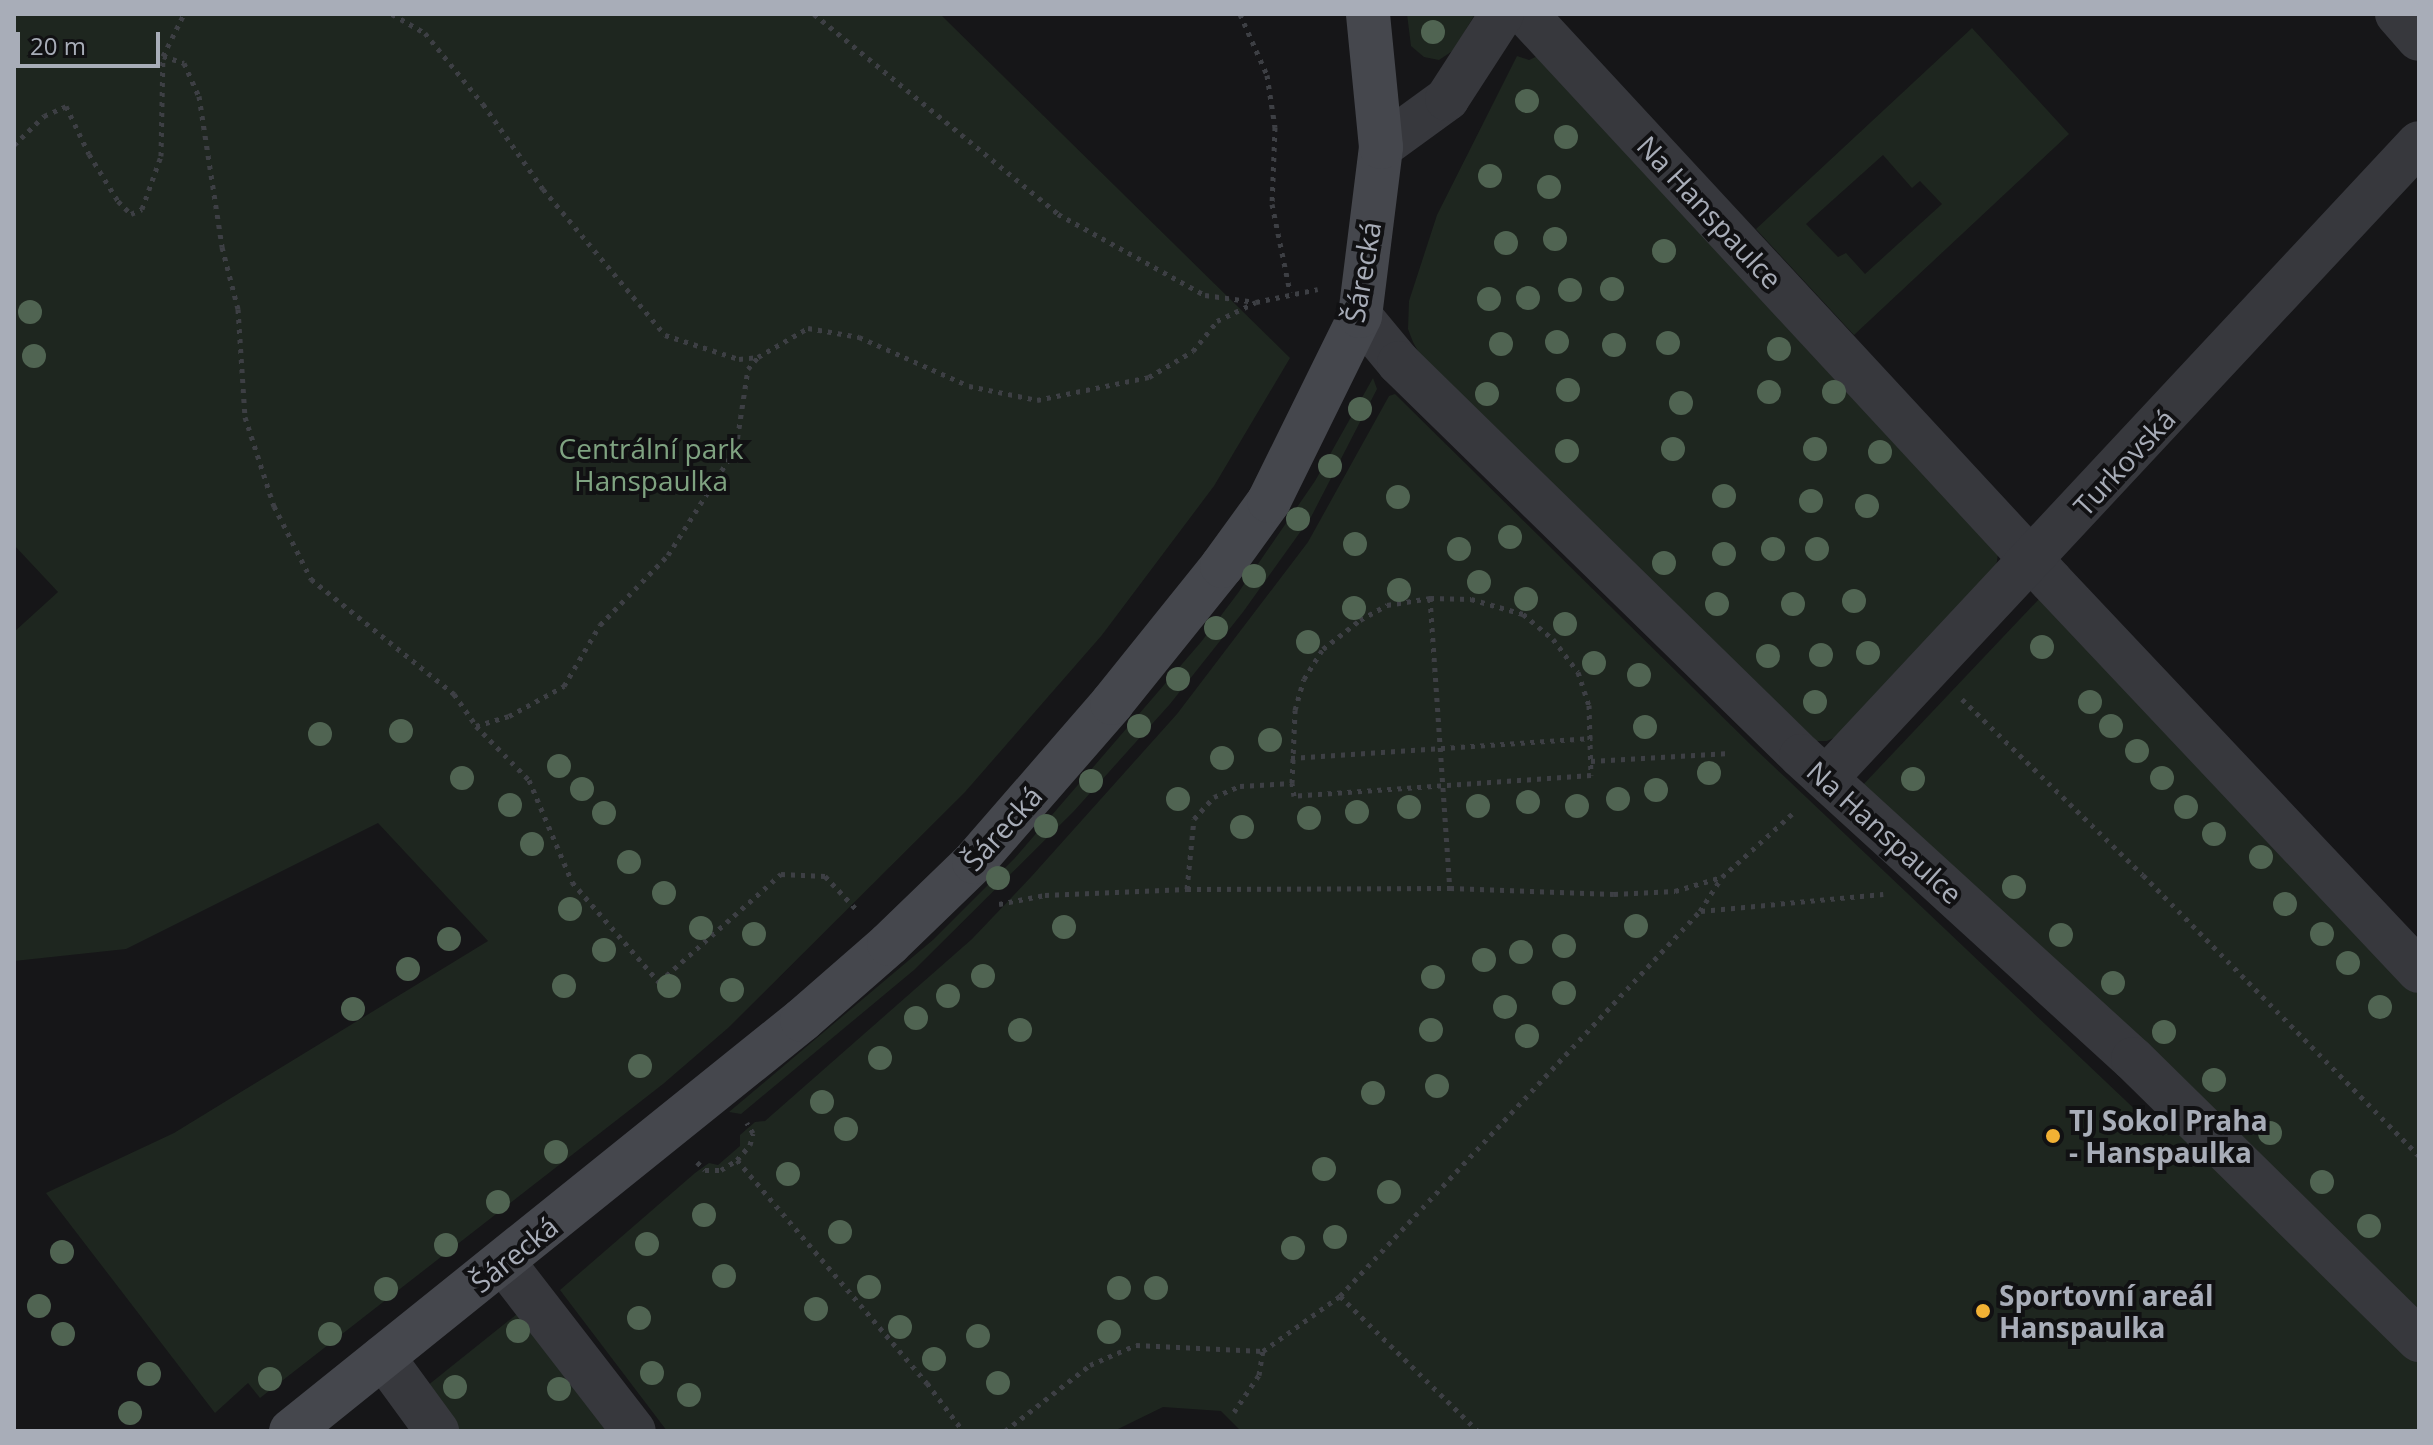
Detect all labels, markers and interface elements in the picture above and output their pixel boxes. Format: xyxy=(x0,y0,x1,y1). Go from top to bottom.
scale bar xyxy=(20,16,164,66)
text: 20 m xyxy=(30,29,86,62)
street label: Na Hanspaulce xyxy=(1631,129,1789,295)
street label: Šárecká xyxy=(1337,219,1387,325)
street label: Turkovská xyxy=(2066,402,2182,522)
park label: Centrální park Hanspaulka xyxy=(559,431,743,497)
street label: Na Hanspaulce xyxy=(1801,754,1969,910)
street label: Šárecká xyxy=(955,779,1049,877)
place label: TJ Sokol Praha - Hanspaulka xyxy=(2069,1103,2268,1169)
marker: TJ Sokol Praha - Hanspaulka xyxy=(2044,1127,2062,1145)
street label: Šárecká xyxy=(464,1209,564,1299)
place label: Sportovní areál Hanspaulka xyxy=(1999,1278,2213,1344)
marker: Sportovní areál Hanspaulka xyxy=(1974,1302,1992,1320)

